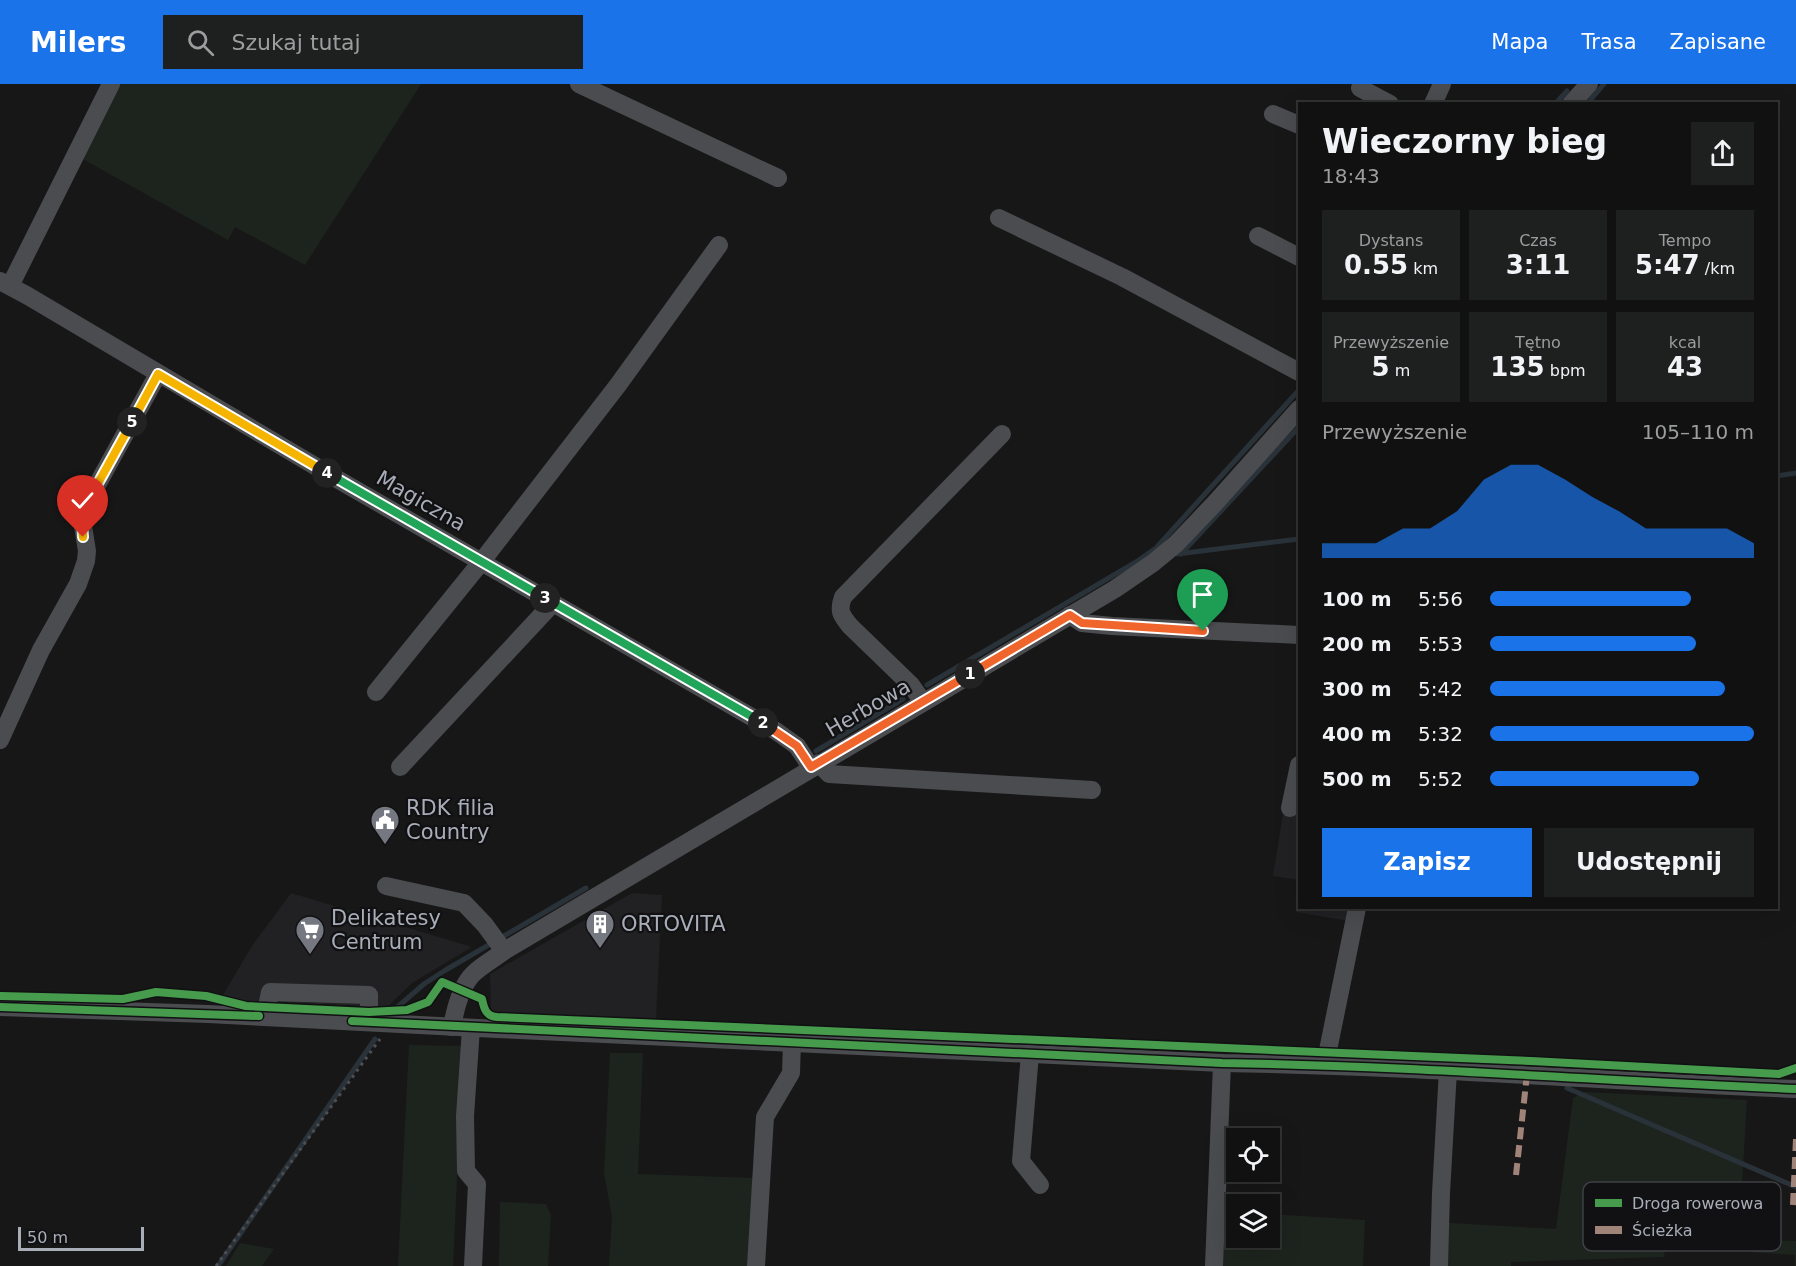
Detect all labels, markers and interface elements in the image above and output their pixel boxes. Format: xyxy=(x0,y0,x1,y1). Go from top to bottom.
search box xyxy=(163,15,583,69)
text: Milers xyxy=(30,26,127,59)
icon: search xyxy=(184,26,217,59)
text: Szukaj tutaj xyxy=(232,30,361,55)
text: Mapa xyxy=(1491,30,1548,54)
text: Trasa xyxy=(1581,30,1637,54)
text: Zapisane xyxy=(1670,30,1766,54)
text: Wieczorny bieg xyxy=(1322,122,1607,161)
button: share xyxy=(1691,122,1754,185)
text: 18:43 xyxy=(1322,164,1380,188)
text: Dystans xyxy=(1359,231,1423,250)
text: Czas xyxy=(1519,231,1557,250)
text: Tempo xyxy=(1659,231,1711,250)
text: 0.55 xyxy=(1344,250,1408,280)
text: 3:11 xyxy=(1506,250,1570,280)
text: 5:47 xyxy=(1635,250,1700,280)
text: km xyxy=(1408,259,1438,278)
text: /km xyxy=(1700,259,1735,278)
text: Przewyższenie xyxy=(1333,333,1449,352)
text: Tętno xyxy=(1515,333,1561,352)
text: kcal xyxy=(1669,333,1701,352)
text: 5 xyxy=(1372,352,1390,382)
text: 135 xyxy=(1490,352,1545,382)
text: 43 xyxy=(1667,352,1703,382)
text: m xyxy=(1390,361,1410,380)
text: bpm xyxy=(1545,361,1586,380)
pin: 5 xyxy=(117,407,147,437)
text: 5 xyxy=(126,412,138,431)
text: Przewyższenie xyxy=(1322,420,1467,444)
text: 105–110 m xyxy=(1642,420,1754,444)
pin: 4 xyxy=(312,458,342,488)
text: 4 xyxy=(321,463,333,482)
street label: Magiczna xyxy=(372,466,470,536)
pin xyxy=(57,475,108,537)
icon: check xyxy=(66,484,99,517)
pin xyxy=(1177,569,1228,631)
icon: arrive xyxy=(1186,578,1219,611)
pin: 3 xyxy=(530,583,560,613)
text: 100 m xyxy=(1322,587,1392,611)
text: 5:56 xyxy=(1418,587,1463,611)
text: 3 xyxy=(539,588,551,607)
text: 200 m xyxy=(1322,632,1392,656)
text: 5:53 xyxy=(1418,632,1463,656)
pin: 1 xyxy=(955,659,985,689)
text: 1 xyxy=(964,664,976,683)
street label: Herbowa xyxy=(821,674,915,742)
text: 300 m xyxy=(1322,677,1392,701)
text: 5:42 xyxy=(1418,677,1463,701)
pin: 2 xyxy=(748,708,778,738)
text: 2 xyxy=(757,713,769,732)
text: 400 m xyxy=(1322,722,1392,746)
text: 5:32 xyxy=(1418,722,1463,746)
text: 500 m xyxy=(1322,767,1392,791)
text: 5:52 xyxy=(1418,767,1463,791)
place label: RDK filia Country xyxy=(406,796,495,844)
public building icon: RDK filia Country xyxy=(369,804,401,846)
button: Zapisz xyxy=(1322,828,1532,897)
button: Udostępnij xyxy=(1544,828,1754,897)
place label: Delikatesy Centrum xyxy=(331,906,441,954)
building icon: ORTOVITA xyxy=(584,908,616,950)
place label: ORTOVITA xyxy=(621,912,726,936)
supermarket icon: Delikatesy Centrum xyxy=(294,914,326,956)
map controls xyxy=(1226,1128,1280,1248)
button: locate xyxy=(1226,1128,1280,1182)
legend xyxy=(1583,1182,1781,1251)
button: layers xyxy=(1226,1194,1280,1248)
text: Droga rowerowa xyxy=(1632,1194,1763,1213)
text: Ścieżka xyxy=(1632,1221,1692,1240)
scale bar xyxy=(18,1224,144,1252)
text: 50 m xyxy=(27,1228,68,1247)

